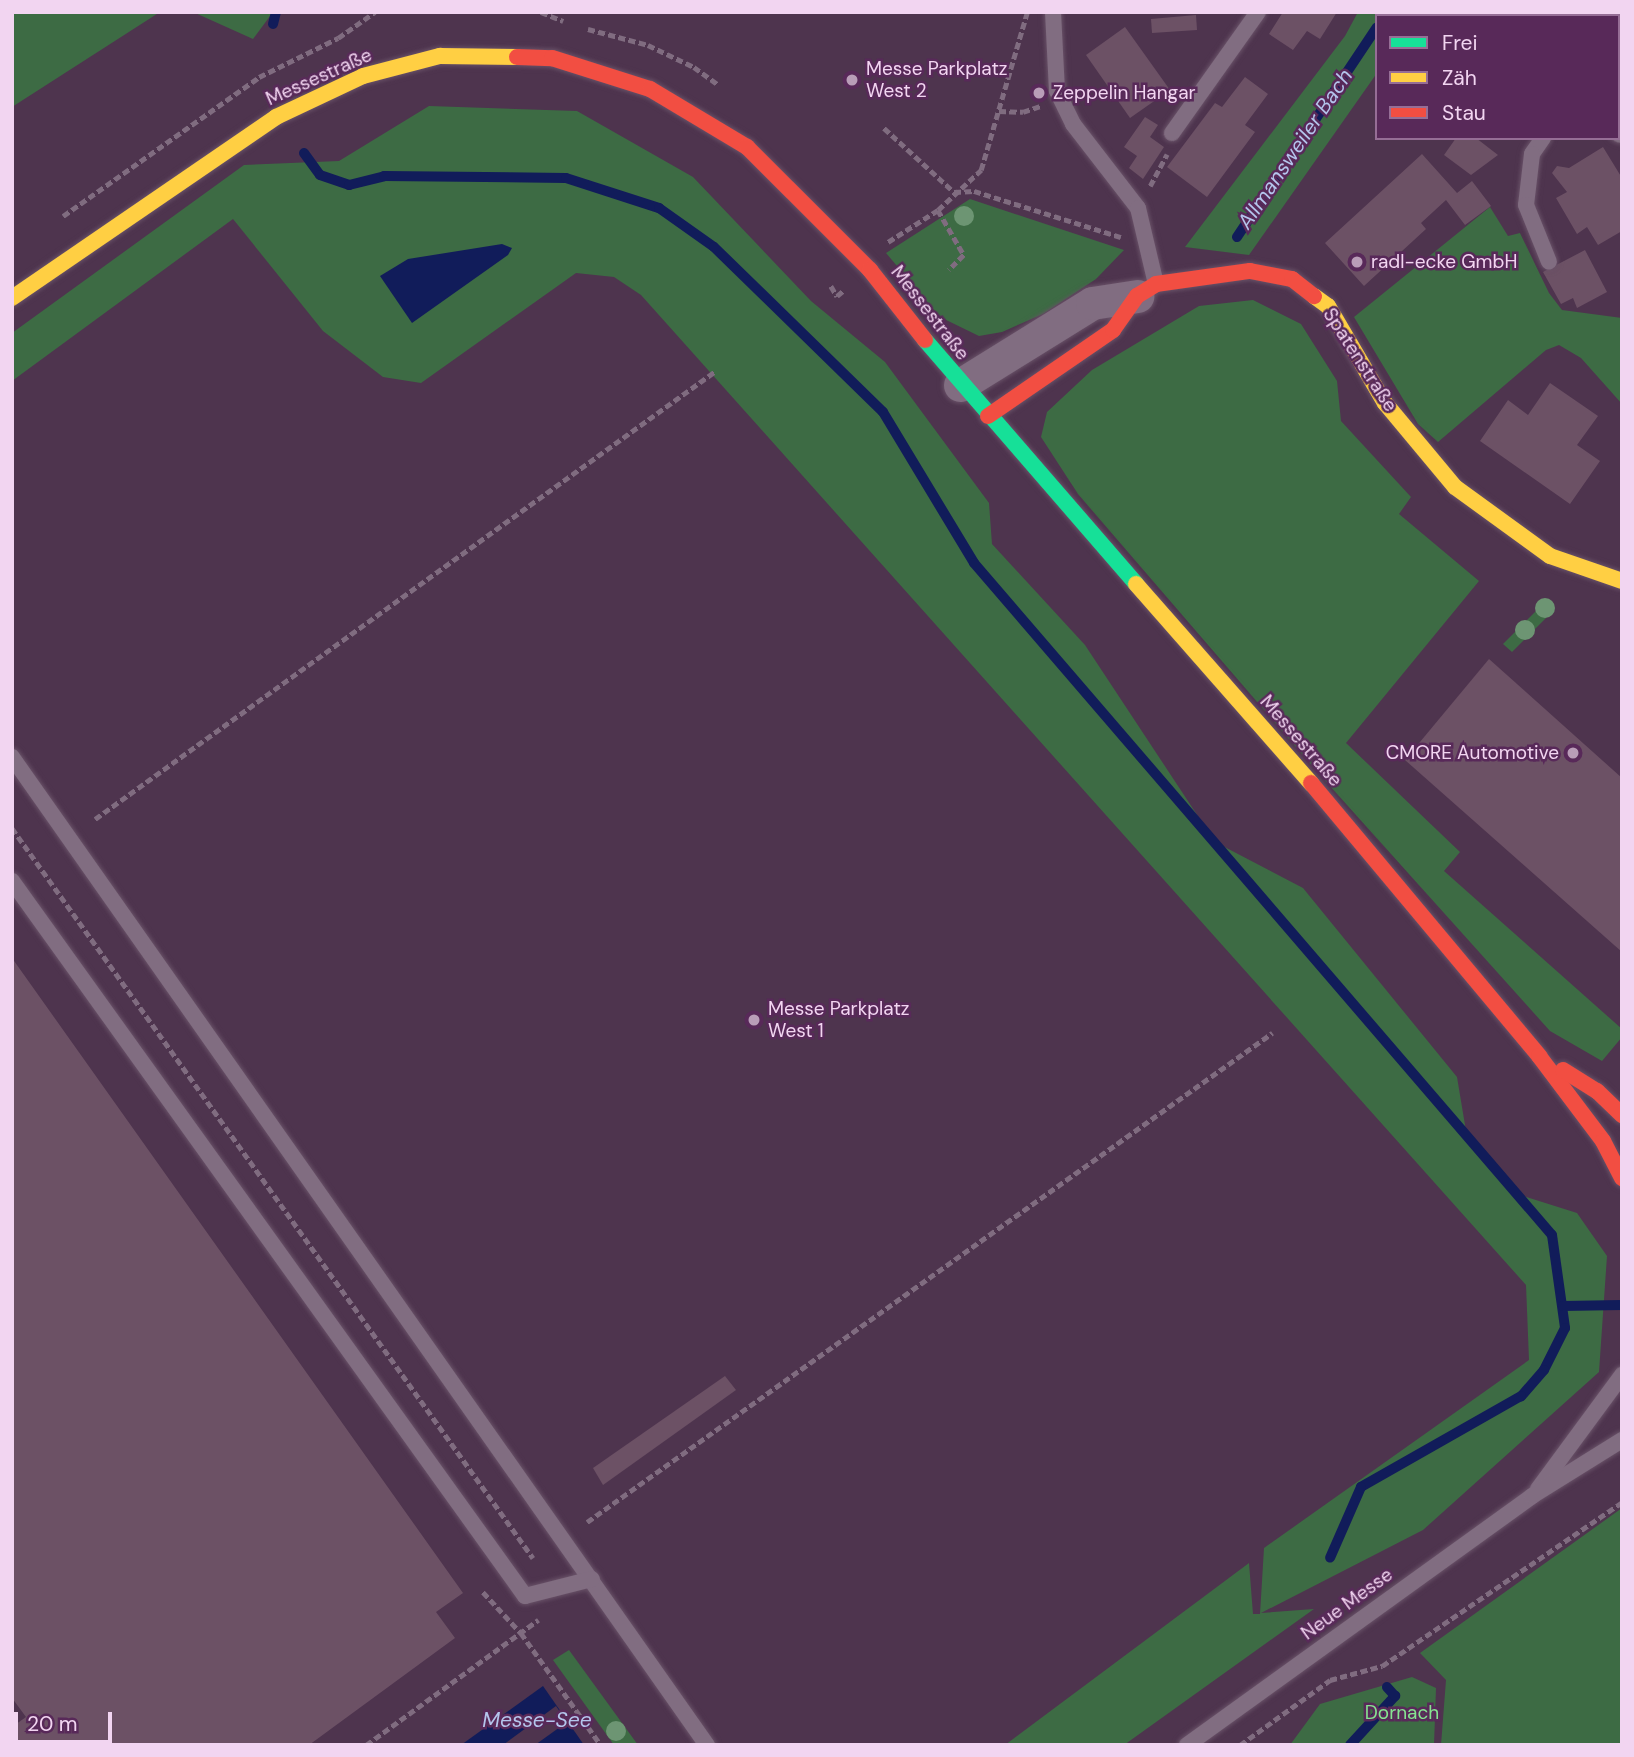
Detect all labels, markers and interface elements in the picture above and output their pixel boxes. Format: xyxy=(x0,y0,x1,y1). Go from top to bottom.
legend xyxy=(1375,14,1620,140)
text: Frei xyxy=(1442,29,1478,57)
street label: Messestraße xyxy=(262,43,376,111)
place label: Messe Parkplatz West 2 xyxy=(866,58,1008,102)
water label: Allmansweiler Bach xyxy=(1232,64,1358,234)
text: Zäh xyxy=(1442,64,1477,92)
marker: Messe Parkplatz West 2 xyxy=(844,72,860,88)
place label: Zeppelin Hangar xyxy=(1053,82,1196,104)
marker: Zeppelin Hangar xyxy=(1031,85,1047,101)
text: Stau xyxy=(1442,99,1486,127)
place label: radl-ecke GmbH xyxy=(1371,251,1517,273)
marker: radl-ecke GmbH xyxy=(1349,254,1365,270)
street label: Messestraße xyxy=(886,261,974,365)
street label: Spatenstraße xyxy=(1318,304,1402,416)
street label: Messestraße xyxy=(1255,691,1347,791)
place label: CMORE Automotive xyxy=(1386,742,1559,764)
marker: CMORE Automotive xyxy=(1565,745,1581,761)
place label: Messe Parkplatz West 1 xyxy=(768,998,910,1042)
marker: Messe Parkplatz West 1 xyxy=(746,1012,762,1028)
street label: Neue Messe xyxy=(1297,1563,1397,1645)
scale bar xyxy=(18,1698,116,1742)
park label: Dornach xyxy=(1365,1702,1439,1724)
water label: Messe-See xyxy=(482,1707,592,1733)
text: 20 m xyxy=(27,1710,78,1738)

